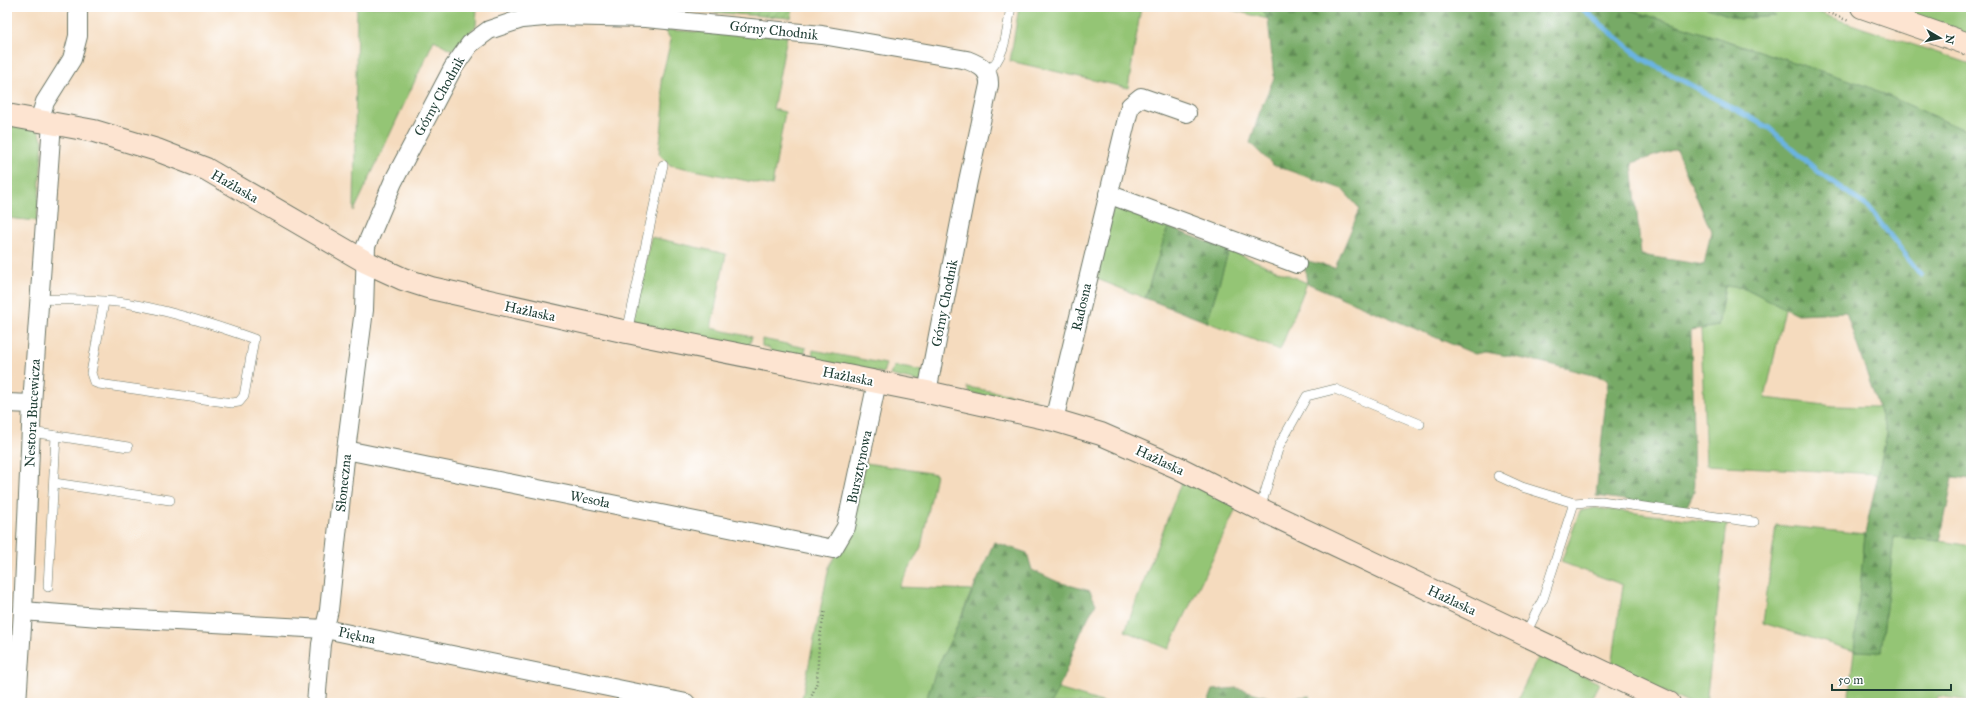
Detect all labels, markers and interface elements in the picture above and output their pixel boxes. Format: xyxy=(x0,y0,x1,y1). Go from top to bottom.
street label: Górny Chodnik xyxy=(729,17,820,44)
north arrow xyxy=(1920,18,1960,58)
text: N xyxy=(1942,34,1957,46)
street label: Górny Chodnik xyxy=(410,53,469,139)
street label: Hażlaska xyxy=(208,166,261,207)
street label: Górny Chodnik xyxy=(928,257,961,348)
street label: Radosna xyxy=(1068,281,1095,333)
street label: Hażlaska xyxy=(503,298,557,325)
street label: Nestora Bucewicza xyxy=(21,358,44,468)
street label: Hażlaska xyxy=(821,363,875,390)
street label: Bursztynowa xyxy=(843,429,876,505)
street label: Hażlaska xyxy=(1133,442,1187,479)
street label: Słoneczna xyxy=(332,453,355,513)
street label: Wesoła xyxy=(568,487,611,512)
street label: Hażlaska xyxy=(1425,582,1479,619)
street label: Piękna xyxy=(337,623,377,648)
scale bar xyxy=(1832,666,1951,692)
text: 50 m xyxy=(1838,673,1863,687)

